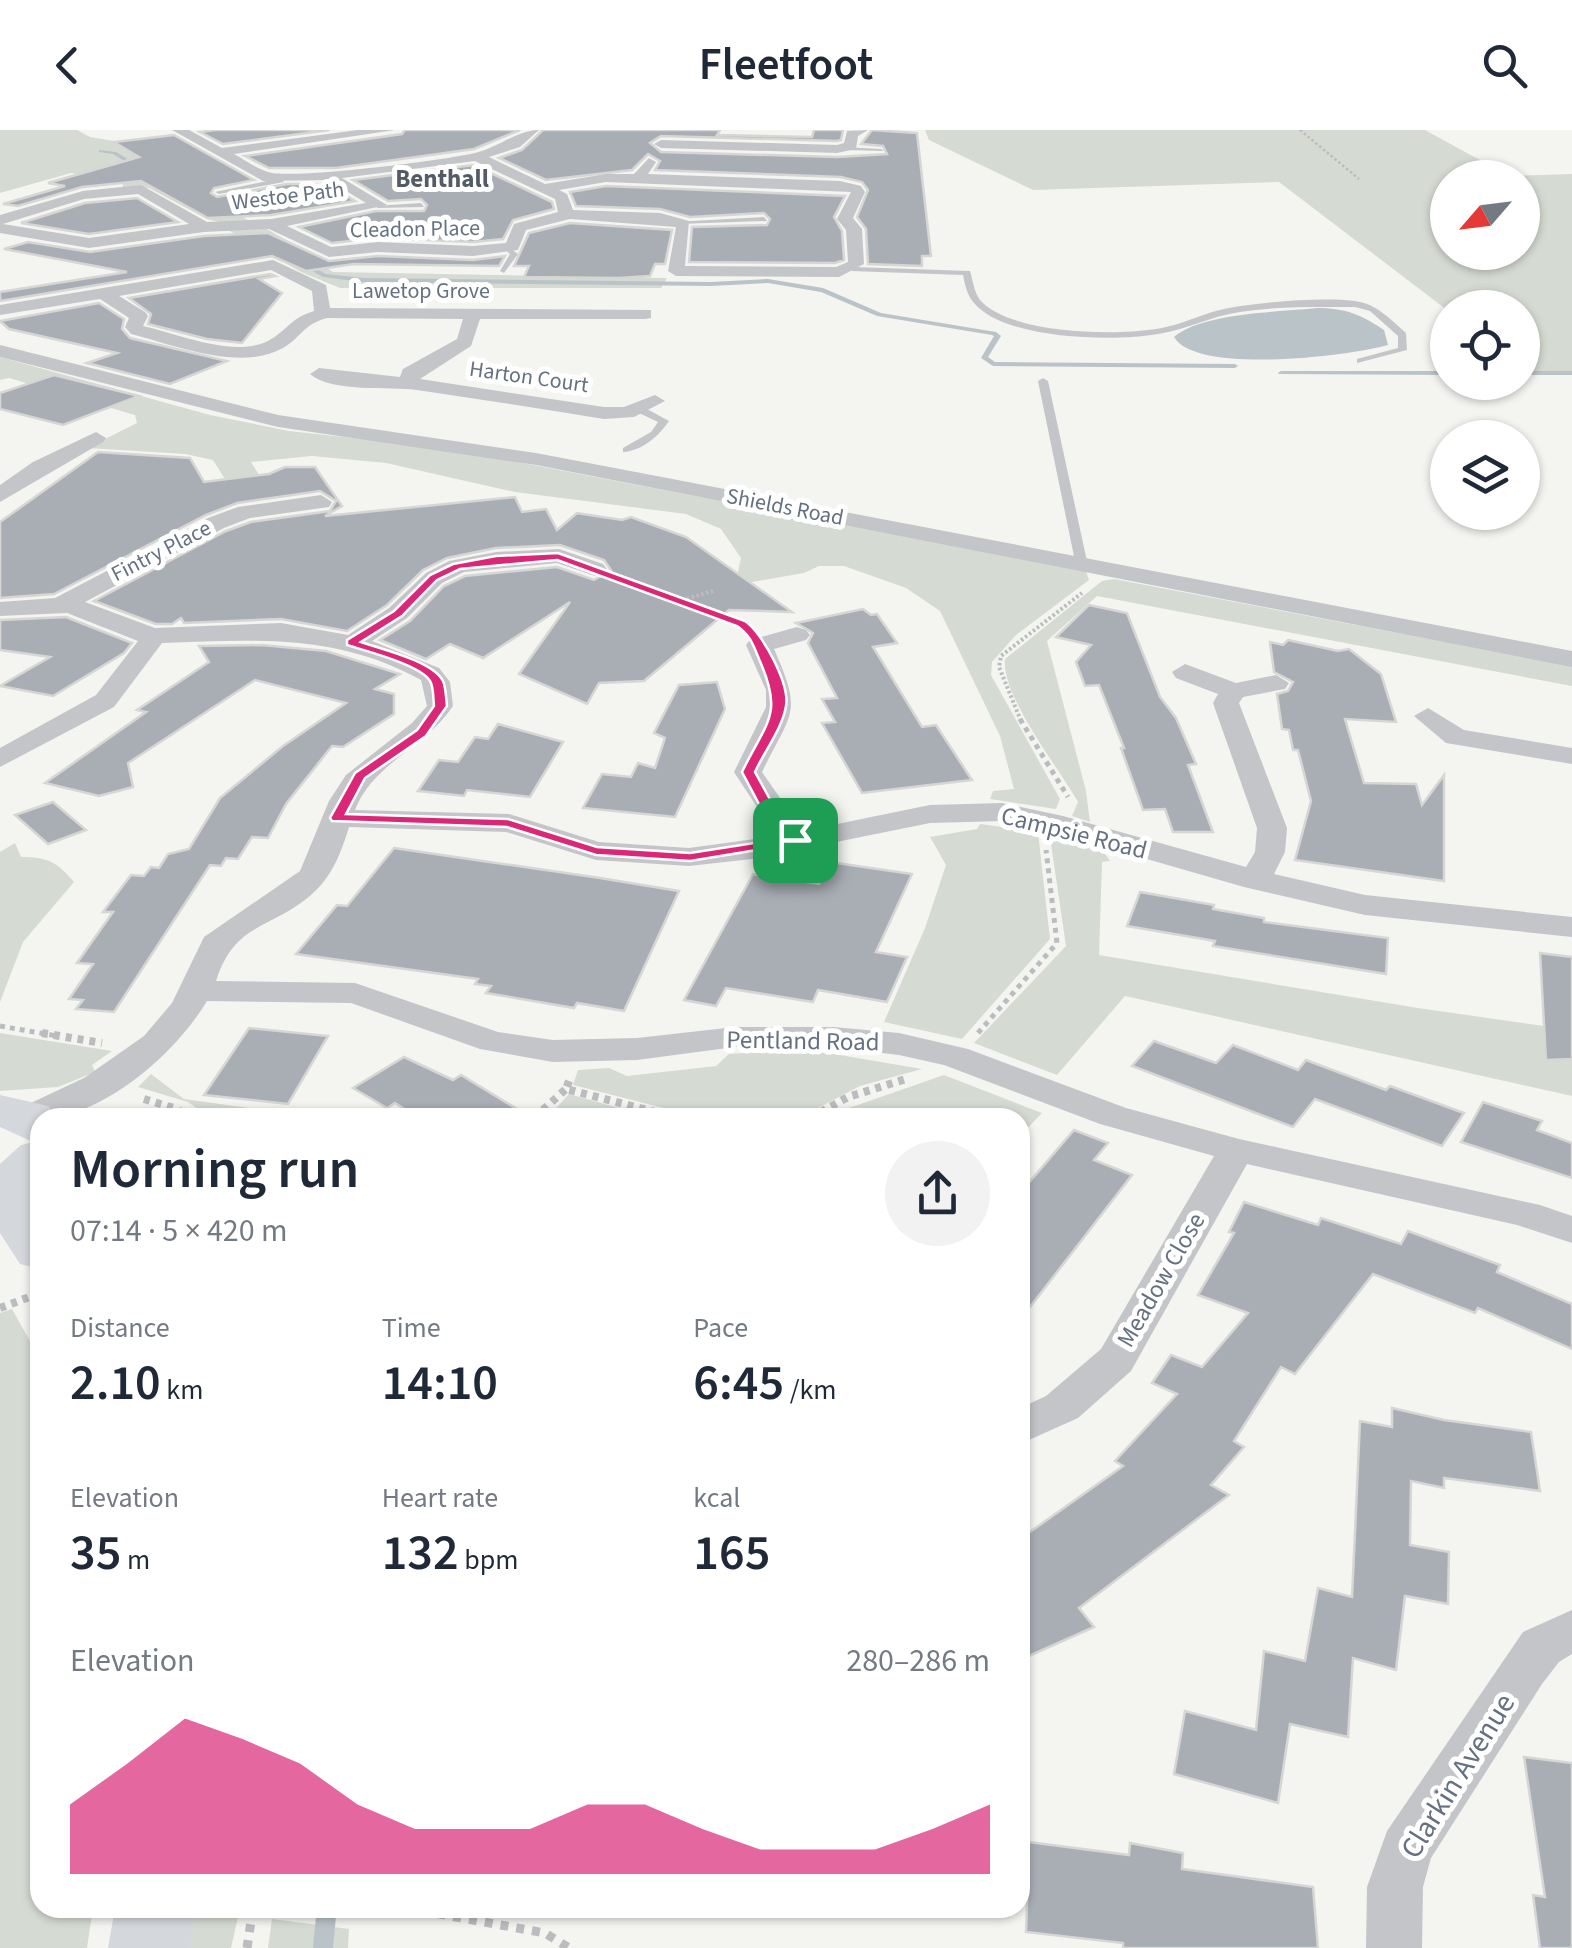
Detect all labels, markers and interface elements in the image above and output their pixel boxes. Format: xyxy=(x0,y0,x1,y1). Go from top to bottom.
text: Fleetfoot xyxy=(699,33,873,97)
icon: back xyxy=(40,38,95,93)
icon: search xyxy=(1477,38,1532,93)
north arrow xyxy=(1430,160,1540,270)
map controls xyxy=(1430,160,1540,530)
district label: Benthall xyxy=(395,161,489,197)
street label: Westoe Path xyxy=(230,173,346,219)
street label: Cleadon Place xyxy=(350,212,480,246)
street label: Lawetop Grove xyxy=(352,275,490,307)
button: locate xyxy=(1430,290,1540,400)
street label: Harton Court xyxy=(467,353,591,401)
button: layers xyxy=(1430,420,1540,530)
street label: Shields Road xyxy=(724,480,846,534)
street label: Fintry Place xyxy=(106,512,217,590)
street label: Campsie Road xyxy=(997,797,1151,869)
pin xyxy=(753,798,838,883)
icon: arrive xyxy=(768,813,823,868)
street label: Pentland Road xyxy=(726,1022,880,1060)
text: Morning run xyxy=(70,1131,359,1209)
button: share xyxy=(885,1141,990,1246)
street label: Meadow Close xyxy=(1108,1206,1214,1354)
text: 07:14 · 5 × 420 m xyxy=(70,1208,288,1254)
text: Distance xyxy=(70,1308,170,1348)
text: Time xyxy=(382,1308,441,1348)
text: Pace xyxy=(693,1308,748,1348)
text: 2.10 xyxy=(70,1348,161,1419)
text: 14:10 xyxy=(382,1348,498,1419)
text: 6:45 xyxy=(693,1348,784,1419)
text: km xyxy=(161,1370,203,1410)
text: /km xyxy=(784,1370,837,1410)
text: Elevation xyxy=(70,1478,179,1518)
text: Heart rate xyxy=(382,1478,498,1518)
text: kcal xyxy=(693,1478,740,1518)
text: 35 xyxy=(70,1518,121,1589)
text: 132 xyxy=(382,1518,459,1589)
text: 165 xyxy=(693,1518,770,1589)
text: m xyxy=(121,1540,150,1580)
text: bpm xyxy=(459,1540,518,1580)
text: Elevation xyxy=(70,1638,195,1684)
text: 280–286 m xyxy=(846,1638,990,1684)
street label: Clarkin Avenue xyxy=(1390,1685,1526,1867)

